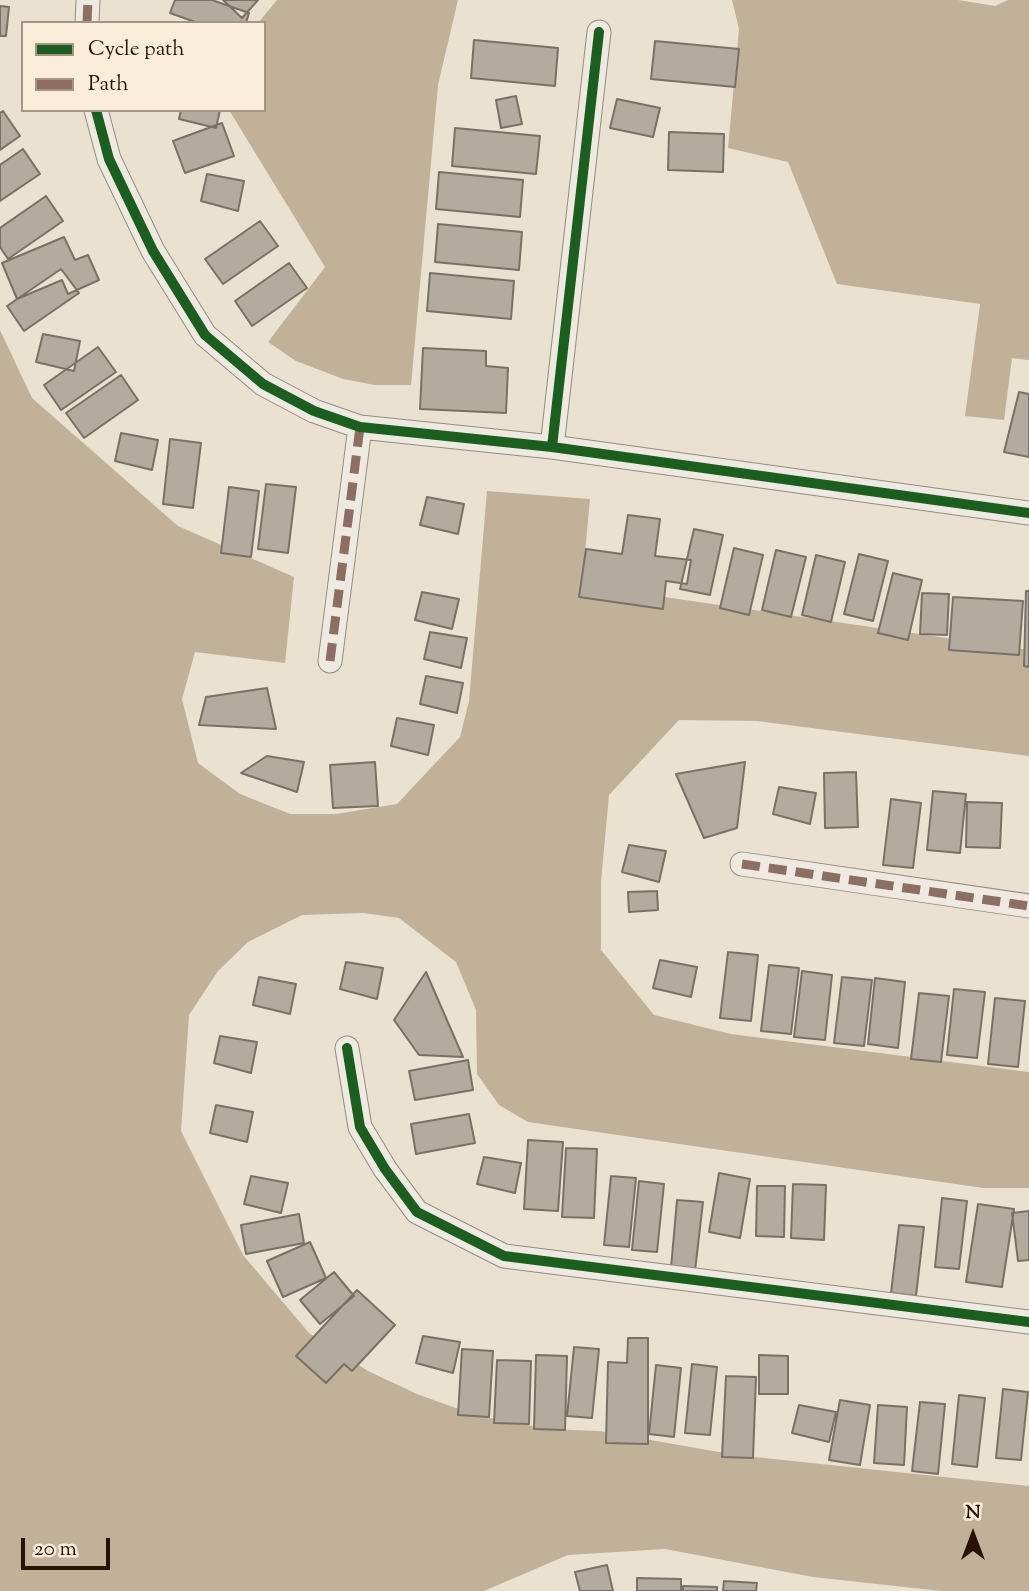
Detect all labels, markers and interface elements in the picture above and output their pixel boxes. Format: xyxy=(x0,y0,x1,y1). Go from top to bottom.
legend xyxy=(21,21,266,112)
text: Cycle path xyxy=(88,35,185,65)
text: Path xyxy=(88,70,129,100)
north arrow xyxy=(938,1500,1008,1570)
text: N xyxy=(965,1500,981,1527)
scale bar xyxy=(24,1524,114,1568)
text: 20 m xyxy=(34,1535,77,1565)

